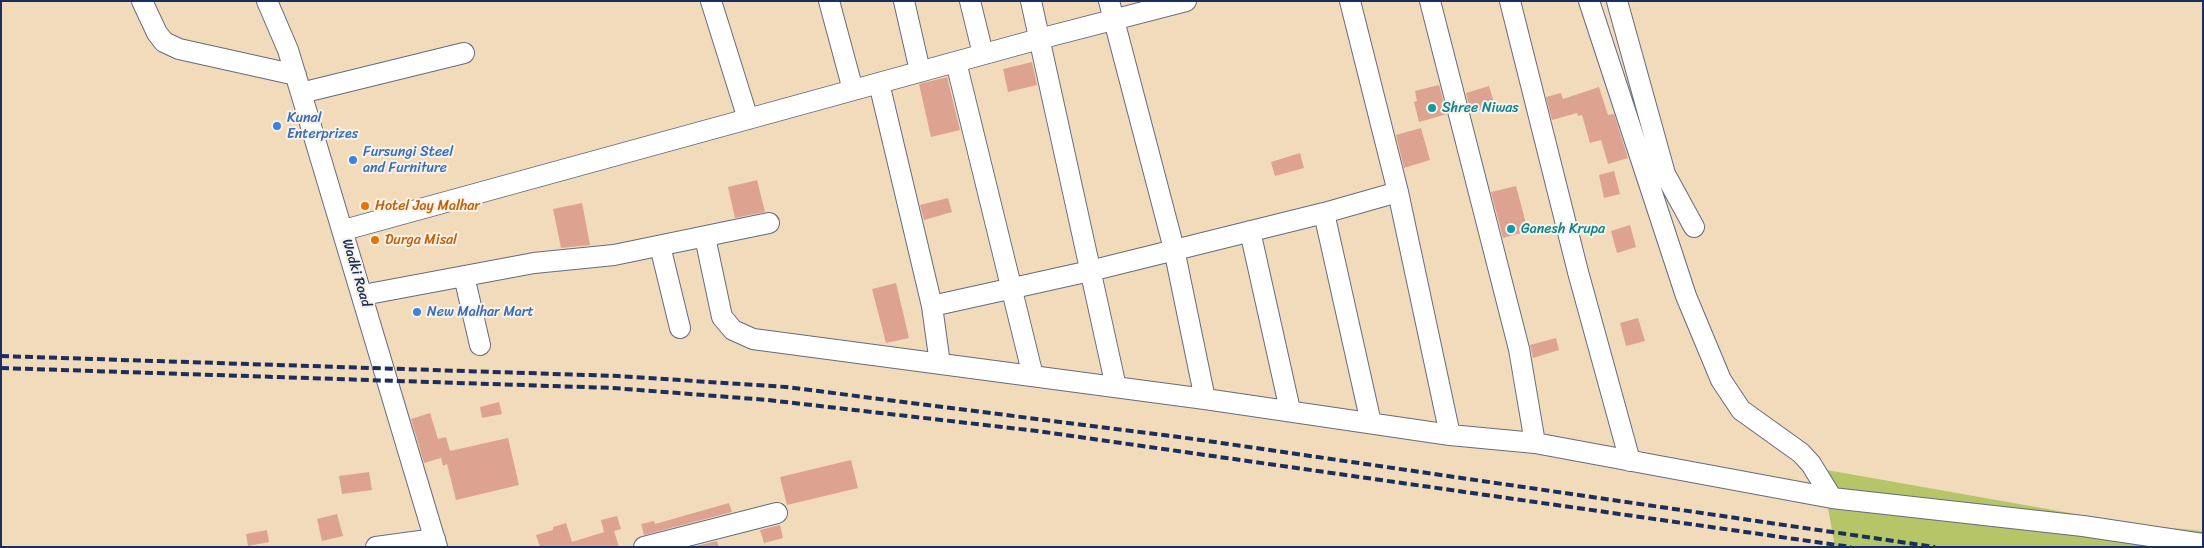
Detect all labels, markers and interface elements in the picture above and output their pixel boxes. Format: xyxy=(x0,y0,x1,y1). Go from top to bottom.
place label: Shree Niwas xyxy=(1442,100,1519,116)
marker: Shree Niwas xyxy=(1426,102,1438,114)
place label: Kunal Enterprizes xyxy=(287,110,358,142)
marker: Kunal Enterprizes xyxy=(271,120,283,132)
place label: Fursungi Steel and Furniture xyxy=(363,144,453,176)
marker: Fursungi Steel and Furniture xyxy=(347,154,359,166)
place label: Hotel Jay Malhar xyxy=(375,198,480,214)
marker: Hotel Jay Malhar xyxy=(359,200,371,212)
place label: Ganesh Krupa xyxy=(1521,221,1605,237)
marker: Ganesh Krupa xyxy=(1505,223,1517,235)
place label: Durga Misal xyxy=(385,232,457,248)
marker: Durga Misal xyxy=(369,234,381,246)
street label: Wadki Road xyxy=(338,237,374,309)
place label: New Malhar Mart xyxy=(427,304,534,320)
marker: New Malhar Mart xyxy=(411,306,423,318)

